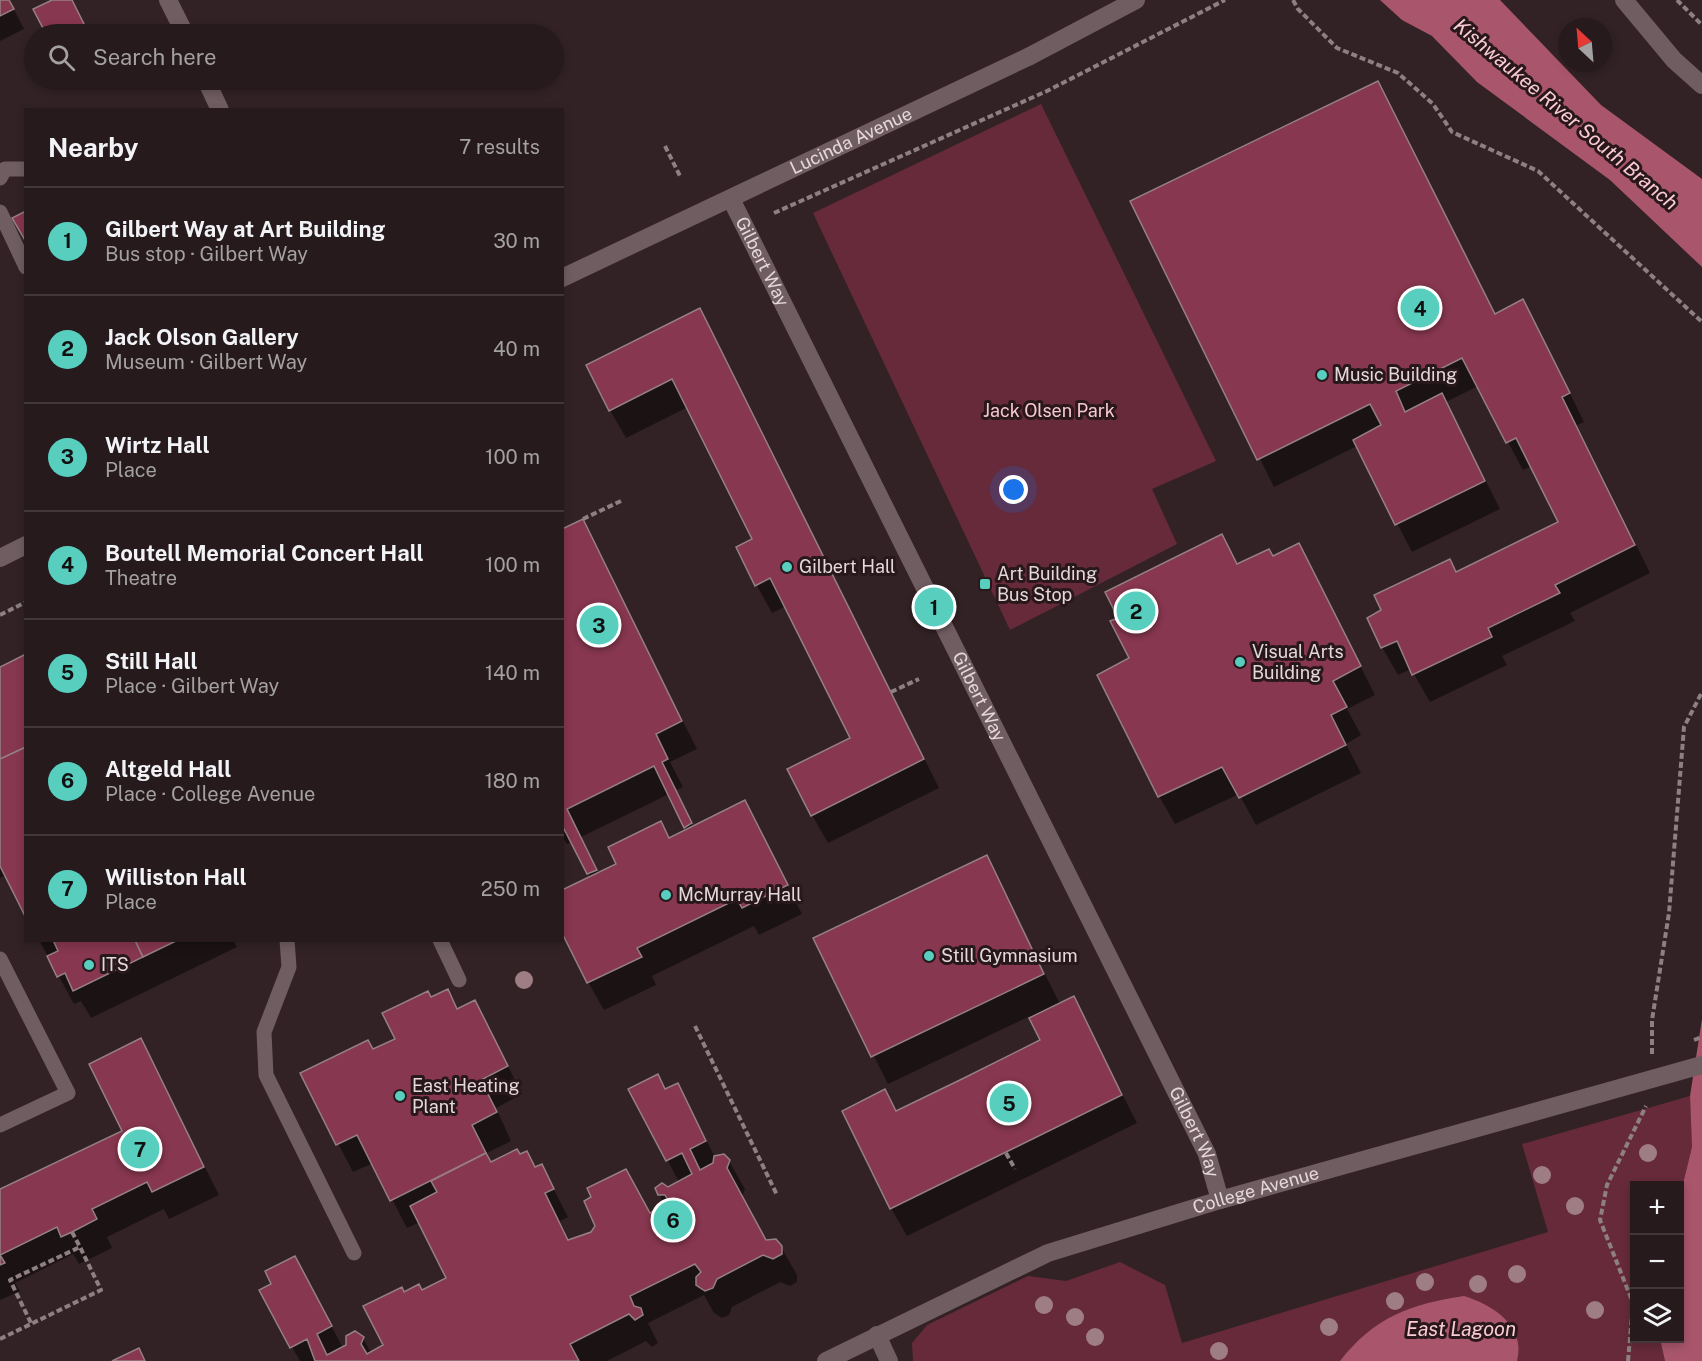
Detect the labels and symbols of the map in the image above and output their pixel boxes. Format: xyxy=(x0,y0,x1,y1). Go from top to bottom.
water label: Kishwaukee River South Branch xyxy=(1449,13,1683,215)
north arrow xyxy=(1558,18,1612,72)
street label: Lucinda Avenue xyxy=(787,103,915,178)
street label: Gilbert Way xyxy=(732,213,794,310)
pin: 4 xyxy=(1400,286,1440,330)
place label: Music Building xyxy=(1334,364,1457,385)
marker: Music Building xyxy=(1315,368,1329,382)
park label: Jack Olsen Park xyxy=(983,400,1115,421)
your location xyxy=(999,475,1028,504)
place label: Gilbert Hall xyxy=(799,556,896,577)
marker: Gilbert Hall xyxy=(780,560,794,574)
place label: Art Building Bus Stop xyxy=(997,563,1097,605)
marker: Art Building Bus Stop xyxy=(978,577,992,591)
pin: 1 xyxy=(914,584,954,630)
pin: 2 xyxy=(1116,588,1156,634)
pin: 3 xyxy=(580,602,618,648)
place label: Visual Arts Building xyxy=(1252,641,1344,683)
street label: Gilbert Way xyxy=(948,648,1011,745)
marker: Visual Arts Building xyxy=(1233,655,1247,669)
place label: McMurray Hall xyxy=(678,884,802,905)
marker: McMurray Hall xyxy=(659,888,673,902)
place label: Still Gymnasium xyxy=(941,945,1078,966)
marker: Still Gymnasium xyxy=(922,949,936,963)
place label: ITS xyxy=(101,954,129,975)
marker: ITS xyxy=(82,958,96,972)
place label: East Heating Plant xyxy=(412,1075,520,1117)
pin: 5 xyxy=(990,1080,1028,1126)
street label: Gilbert Way xyxy=(1165,1083,1224,1180)
marker: East Heating Plant xyxy=(393,1089,407,1103)
pin: 7 xyxy=(120,1126,160,1172)
street label: College Avenue xyxy=(1190,1162,1321,1218)
pin: 6 xyxy=(654,1198,692,1242)
water label: East Lagoon xyxy=(1406,1317,1516,1341)

